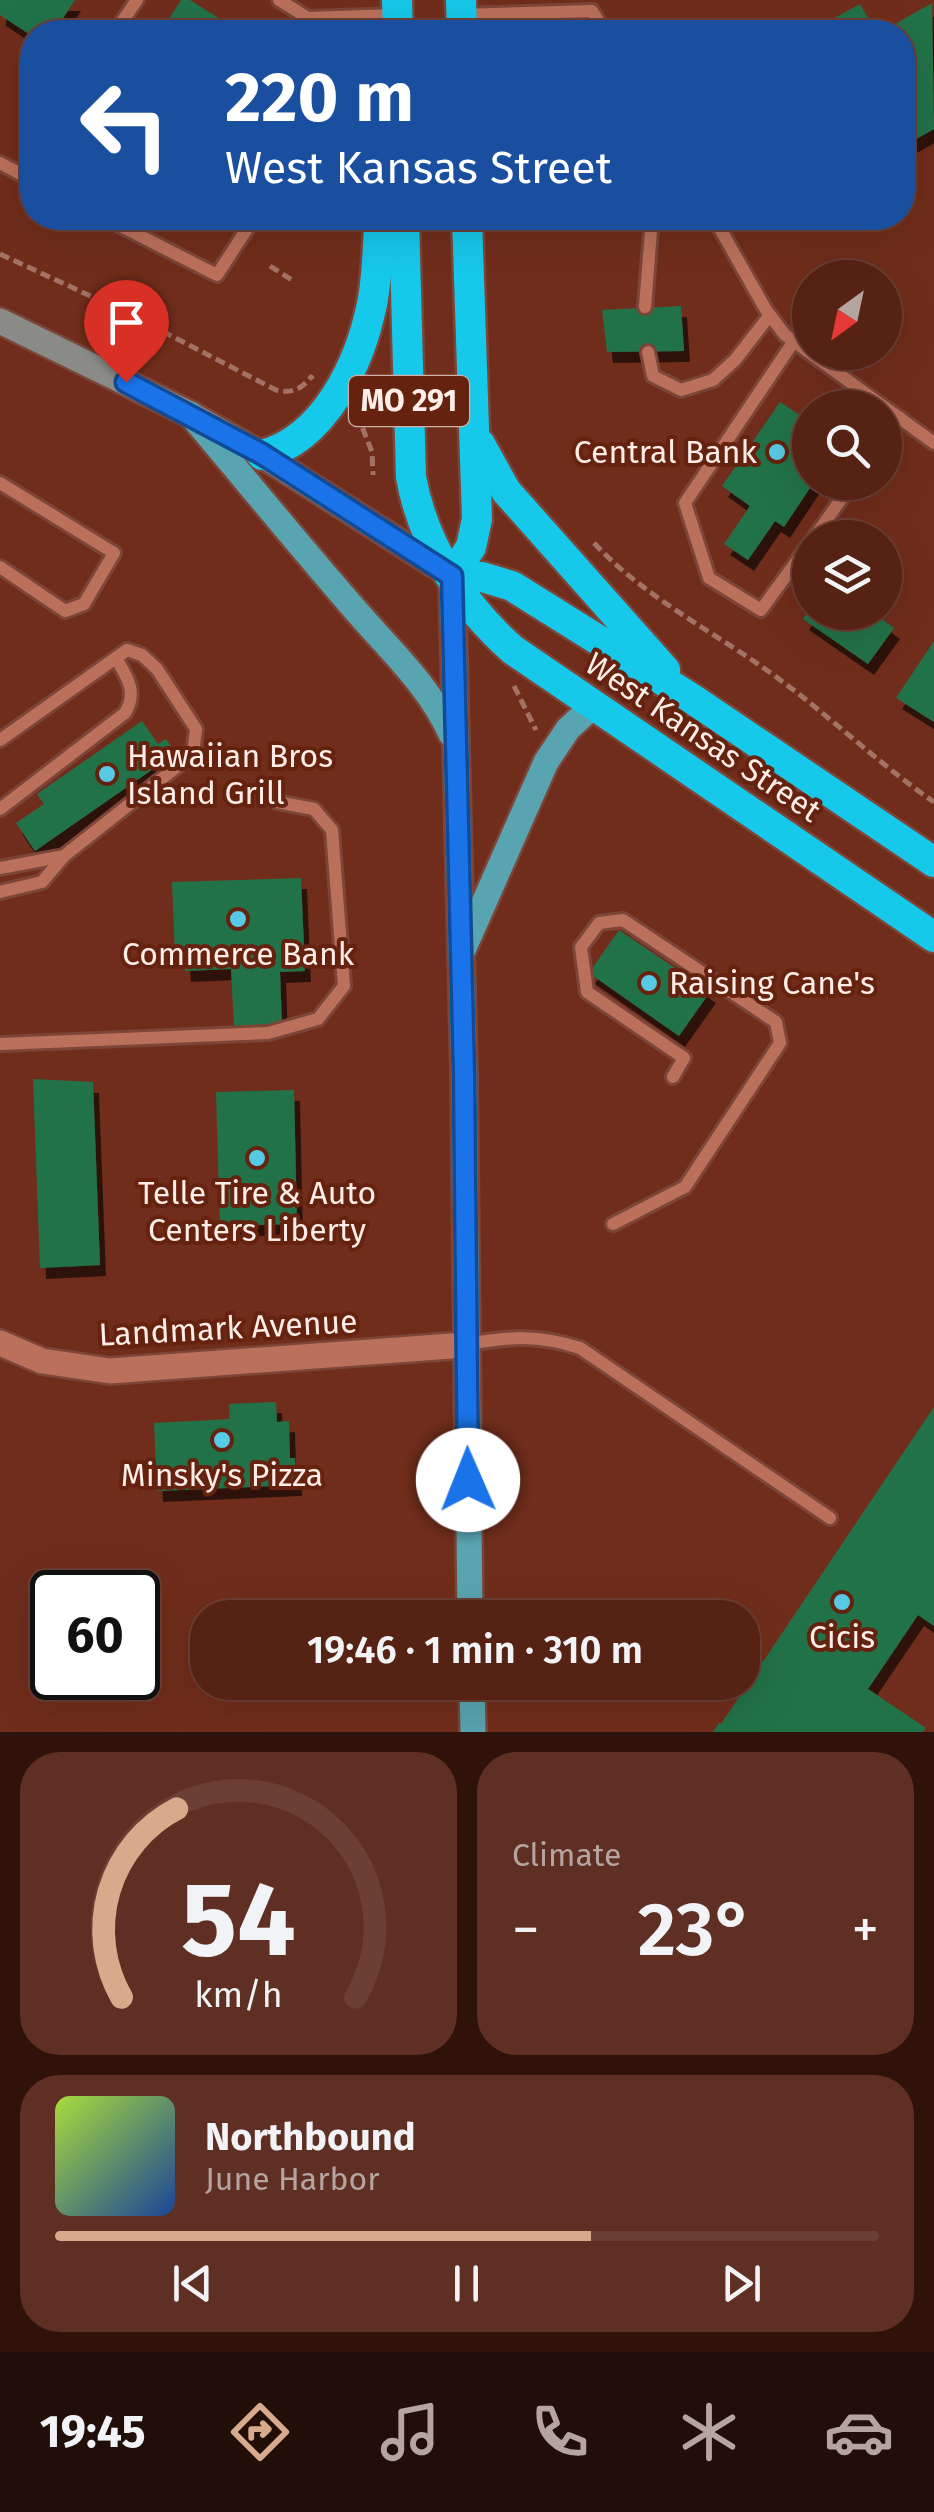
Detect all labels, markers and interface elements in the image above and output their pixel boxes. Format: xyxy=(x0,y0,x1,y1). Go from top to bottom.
text: 220 m xyxy=(225,56,414,140)
icon: left xyxy=(60,60,190,190)
text: West Kansas Street xyxy=(225,141,612,195)
north arrow xyxy=(792,260,902,370)
map controls xyxy=(792,260,902,630)
pin xyxy=(84,280,169,383)
icon: arrive xyxy=(99,295,154,350)
road number: MO 291 xyxy=(349,376,469,426)
button: search xyxy=(792,390,902,500)
place label: Central Bank xyxy=(574,433,758,471)
marker: Central Bank xyxy=(766,441,788,463)
button: layers xyxy=(792,520,902,630)
street label: West Kansas Street xyxy=(578,644,828,830)
place label: Hawaiian Bros Island Grill xyxy=(127,737,333,812)
marker: Hawaiian Bros Island Grill xyxy=(96,763,118,785)
marker: Commerce Bank xyxy=(227,908,249,930)
place label: Commerce Bank xyxy=(122,935,355,973)
place label: Raising Cane's xyxy=(669,964,875,1002)
marker: Raising Cane's xyxy=(638,972,660,994)
marker: Telle Tire & Auto Centers Liberty xyxy=(246,1147,268,1169)
place label: Telle Tire & Auto Centers Liberty xyxy=(138,1174,376,1249)
street label: Landmark Avenue xyxy=(98,1302,358,1354)
position arrow xyxy=(416,1428,520,1532)
marker: Minsky's Pizza xyxy=(211,1429,233,1451)
place label: Minsky's Pizza xyxy=(121,1456,323,1494)
speed limit sign: 60 xyxy=(30,1570,160,1700)
marker: Cicis xyxy=(831,1591,853,1613)
place label: Cicis xyxy=(809,1618,875,1656)
text: 19:46 · 1 min · 310 m xyxy=(307,1627,643,1673)
text: Climate xyxy=(512,1836,621,1874)
text: 54 xyxy=(181,1858,296,1983)
text: 23° xyxy=(638,1885,753,1975)
text: − xyxy=(512,1897,540,1963)
text: + xyxy=(852,1897,879,1963)
text: km/h xyxy=(194,1974,283,2016)
text: Northbound xyxy=(205,2114,416,2160)
text: June Harbor xyxy=(205,2160,380,2198)
icon: previous xyxy=(165,2256,220,2311)
icon: pause xyxy=(439,2256,494,2311)
icon: next xyxy=(714,2256,769,2311)
icon: directions xyxy=(225,2397,295,2467)
icon: music xyxy=(375,2397,445,2467)
icon: phone xyxy=(525,2397,595,2467)
icon: climate xyxy=(674,2397,744,2467)
icon: car xyxy=(824,2397,894,2467)
text: 19:45 xyxy=(40,2405,146,2459)

